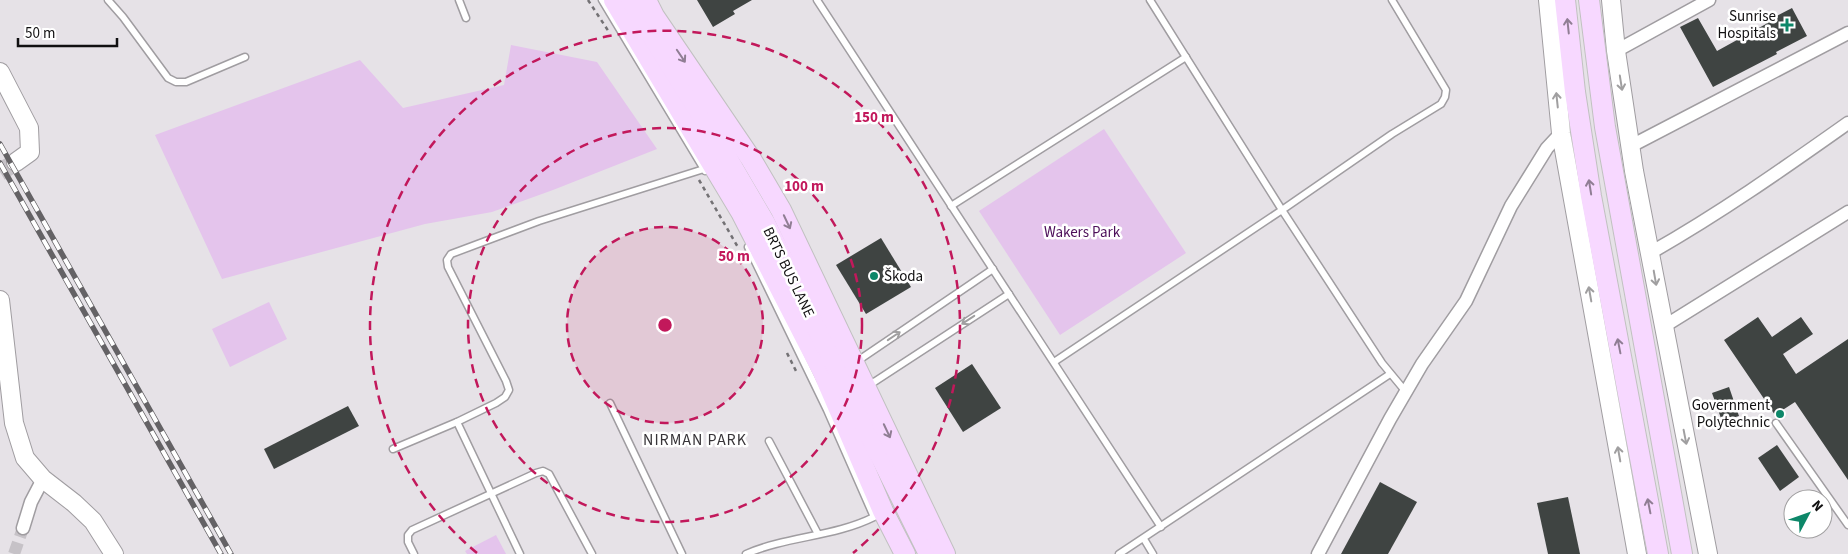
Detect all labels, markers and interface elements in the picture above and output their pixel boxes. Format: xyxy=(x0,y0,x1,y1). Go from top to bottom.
place label: Sunrise Hospitals xyxy=(1717,6,1776,44)
scale bar xyxy=(18,15,116,47)
one-way arrow xyxy=(1563,18,1573,34)
marker: Sunrise Hospitals xyxy=(1780,18,1794,32)
text: 50 m xyxy=(25,23,55,44)
one-way arrow xyxy=(676,48,686,62)
one-way arrow xyxy=(1616,75,1626,91)
one-way arrow xyxy=(1553,92,1562,108)
text: 150 m xyxy=(854,107,894,128)
text: 100 m xyxy=(784,176,824,197)
one-way arrow xyxy=(1584,179,1594,195)
one-way arrow xyxy=(783,214,792,229)
park label: Wakers Park xyxy=(1044,222,1121,243)
street label: BRTS BUS LANE xyxy=(758,224,820,321)
text: 50 m xyxy=(718,246,750,267)
place label: Škoda xyxy=(884,266,923,287)
one-way arrow xyxy=(1650,269,1660,285)
marker: Škoda xyxy=(868,270,880,282)
one-way arrow xyxy=(1585,287,1594,303)
one-way arrow xyxy=(961,315,975,326)
centre of rings xyxy=(656,316,674,334)
one-way arrow xyxy=(887,331,901,341)
one-way arrow xyxy=(1614,339,1623,355)
place label: Government Polytechnic xyxy=(1692,395,1770,433)
marker: Government Polytechnic xyxy=(1774,408,1786,420)
one-way arrow xyxy=(882,424,892,439)
district label: NIRMAN PARK xyxy=(643,429,747,451)
one-way arrow xyxy=(1681,429,1690,445)
one-way arrow xyxy=(1613,447,1623,463)
north arrow xyxy=(1783,489,1833,539)
text: N xyxy=(1806,496,1828,516)
one-way arrow xyxy=(1644,499,1654,515)

